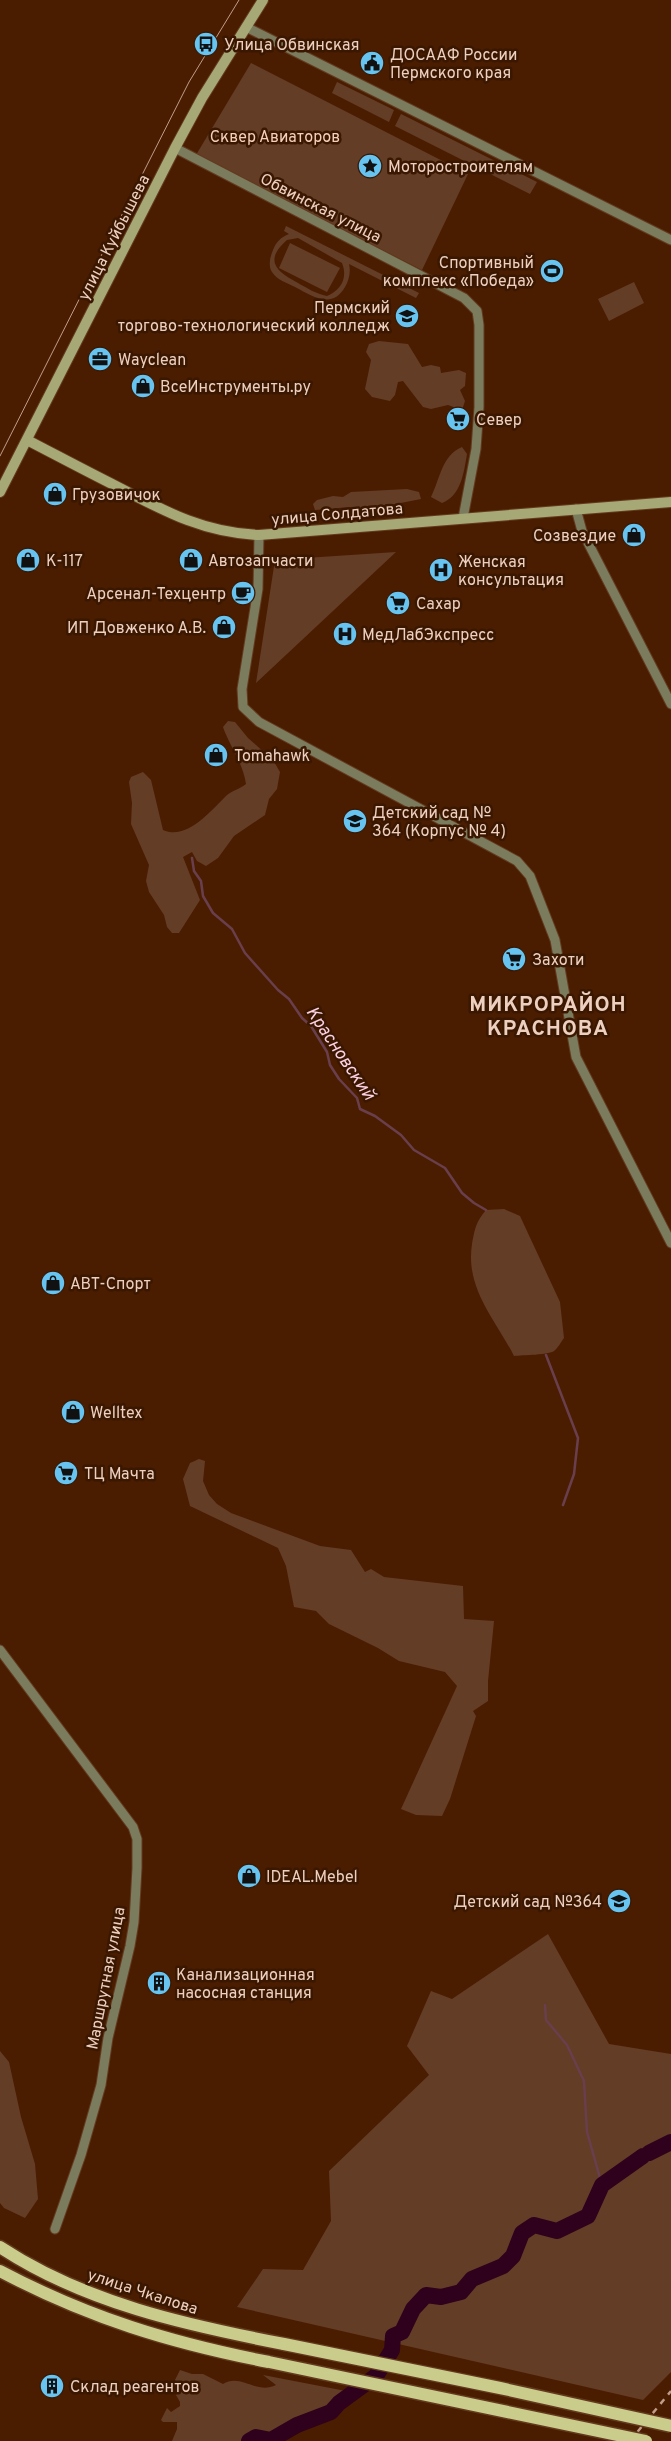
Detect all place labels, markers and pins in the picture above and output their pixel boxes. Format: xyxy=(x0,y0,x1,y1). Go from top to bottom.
bus stop icon: Улица Обвинская xyxy=(193,31,219,57)
place label: Улица Обвинская xyxy=(224,36,360,56)
place label: ДОСААФ России Пермского края xyxy=(390,46,517,84)
public building icon: ДОСААФ России Пермского края xyxy=(359,50,385,76)
place icon: Моторостроителям xyxy=(357,153,383,179)
place label: Моторостроителям xyxy=(388,158,533,178)
place label: Спортивный комплекс «Победа» xyxy=(383,254,534,292)
sports icon: Спортивный комплекс «Победа» xyxy=(539,258,565,284)
place label: Пермский торгово-технологический колледж xyxy=(118,299,390,337)
school or university icon: Пермский торгово-технологический колледж xyxy=(394,303,420,329)
office icon: Wayclean xyxy=(87,346,113,372)
place label: Wayclean xyxy=(118,351,186,371)
shop icon: ВсеИнструменты.ру xyxy=(130,373,156,399)
place label: ВсеИнструменты.ру xyxy=(160,378,311,398)
supermarket icon: Север xyxy=(445,406,471,432)
place label: Север xyxy=(476,411,522,431)
shop icon: Грузовичок xyxy=(42,481,68,507)
place label: Грузовичок xyxy=(72,486,161,506)
shop icon: Созвездие xyxy=(621,522,647,548)
place label: Созвездие xyxy=(533,527,616,547)
shop icon: К-117 xyxy=(15,547,41,573)
shop icon: Автозапчасти xyxy=(178,547,204,573)
place label: К-117 xyxy=(46,552,83,572)
place label: Автозапчасти xyxy=(208,552,313,572)
place label: Женская консультация xyxy=(458,553,564,591)
hospital icon: Женская консультация xyxy=(428,557,454,583)
cafe icon: Арсенал-Техцентр xyxy=(230,580,256,606)
place label: Арсенал-Техцентр xyxy=(86,585,226,605)
supermarket icon: Сахар xyxy=(385,590,411,616)
place label: Сахар xyxy=(416,595,461,615)
shop icon: ИП Довженко А.В. xyxy=(211,614,237,640)
place label: ИП Довженко А.В. xyxy=(67,619,206,639)
hospital icon: МедЛабЭкспресс xyxy=(332,621,358,647)
place label: МедЛабЭкспресс xyxy=(362,626,494,646)
shop icon: Tomahawk xyxy=(203,742,229,768)
place label: Tomahawk xyxy=(234,747,310,767)
place label: Детский сад № 364 (Корпус № 4) xyxy=(372,804,506,842)
school or university icon: Детский сад № 364 (Корпус № 4) xyxy=(342,808,368,834)
supermarket icon: Захоти xyxy=(501,946,527,972)
place label: Захоти xyxy=(532,951,584,971)
shop icon: АВТ-Спорт xyxy=(40,1270,66,1296)
place label: АВТ-Спорт xyxy=(70,1275,151,1295)
shop icon: Welltex xyxy=(60,1399,86,1425)
place label: Welltex xyxy=(90,1404,142,1424)
supermarket icon: ТЦ Мачта xyxy=(53,1460,79,1486)
place label: ТЦ Мачта xyxy=(84,1465,155,1485)
shop icon: IDEAL.Mebel xyxy=(236,1863,262,1889)
place label: IDEAL.Mebel xyxy=(266,1868,358,1888)
school or university icon: Детский сад №364 xyxy=(606,1888,632,1914)
place label: Детский сад №364 xyxy=(454,1893,602,1913)
place label: Канализационная насосная станция xyxy=(176,1966,315,2004)
building icon: Канализационная насосная станция xyxy=(146,1970,172,1996)
building icon: Склад реагентов xyxy=(39,2373,65,2399)
place label: Склад реагентов xyxy=(70,2378,199,2398)

